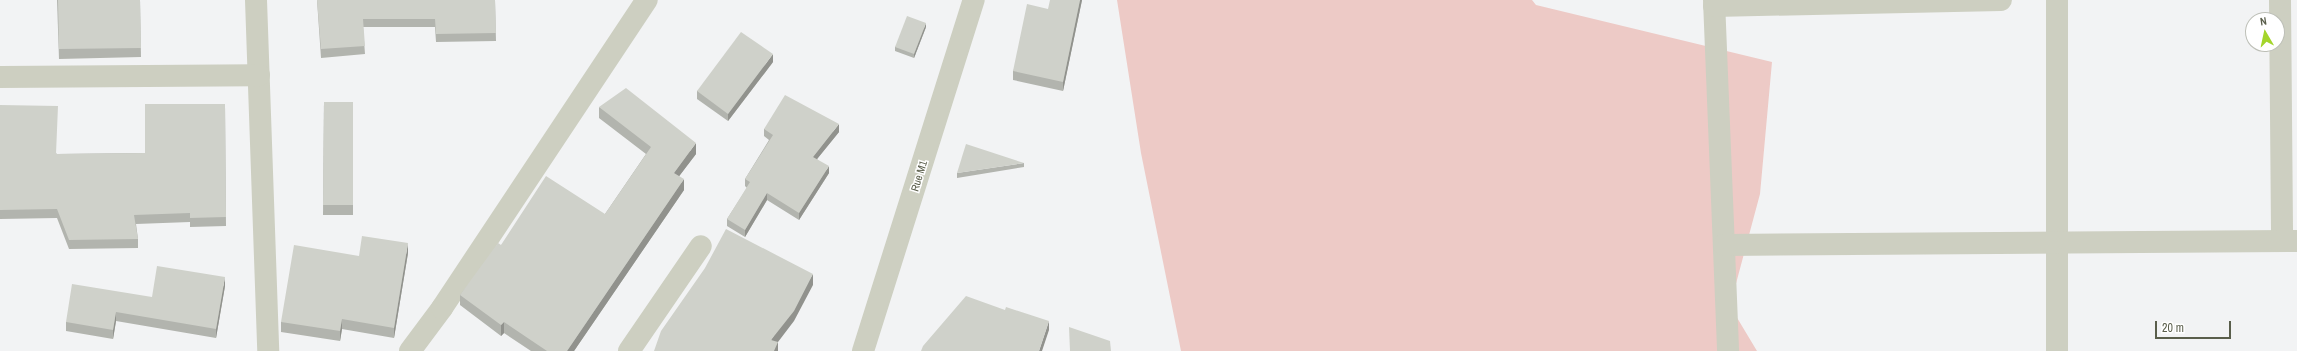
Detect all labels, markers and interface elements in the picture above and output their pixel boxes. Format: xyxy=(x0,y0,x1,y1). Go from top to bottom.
north arrow xyxy=(2245,12,2285,52)
text: N xyxy=(2259,14,2268,29)
street label: Rue M1 xyxy=(908,159,930,193)
scale bar xyxy=(2157,313,2233,339)
text: 20 m xyxy=(2162,320,2184,336)

